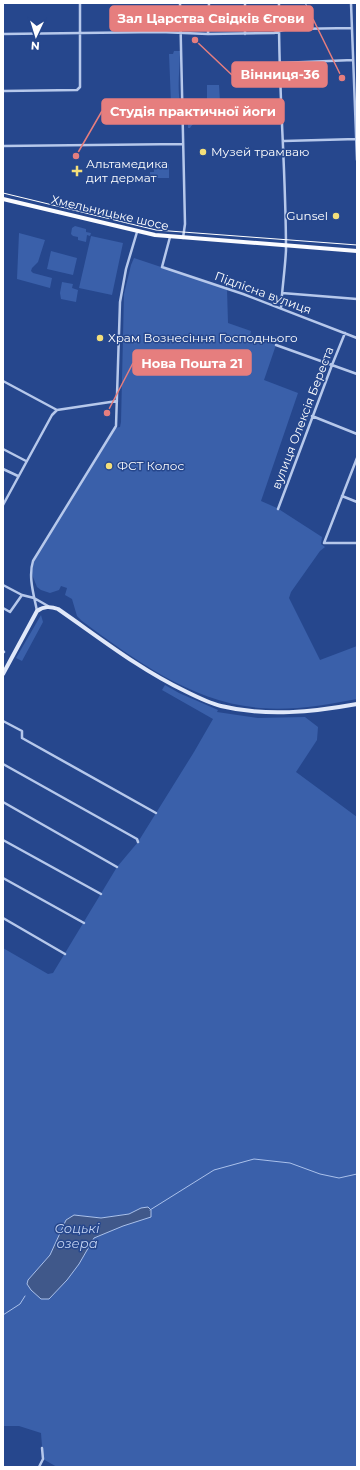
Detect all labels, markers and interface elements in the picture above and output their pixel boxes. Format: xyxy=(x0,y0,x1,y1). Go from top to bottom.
callout: Зал Царства Свідків Єгови xyxy=(110,6,313,31)
text: Зал Царства Свідків Єгови xyxy=(117,10,304,26)
north arrow xyxy=(16,16,56,56)
text: N xyxy=(30,39,40,53)
callout: Вінниця-36 xyxy=(232,62,327,87)
text: Вінниця-36 xyxy=(241,66,320,82)
callout: Студія практичної йоги xyxy=(102,99,284,124)
text: Студія практичної йоги xyxy=(110,103,276,119)
place label: Музей трамваю xyxy=(211,144,310,159)
marker: Музей трамваю xyxy=(198,147,208,157)
place label: Альтамедика дит дермат xyxy=(86,156,168,185)
marker: Альтамедика дит дермат xyxy=(71,165,83,177)
street label: Хмельницьке шосе xyxy=(50,192,170,233)
place label: Gunsel xyxy=(286,208,328,223)
marker: Gunsel xyxy=(331,211,341,221)
street label: Підлісна вулиця xyxy=(213,268,314,317)
place label: Храм Вознесіння Господнього xyxy=(108,330,298,345)
marker: Храм Вознесіння Господнього xyxy=(95,333,105,343)
street label: вулиця Олексія Береста xyxy=(268,344,337,491)
callout: Нова Пошта 21 xyxy=(133,350,251,375)
text: Нова Пошта 21 xyxy=(141,355,243,371)
place label: ФСТ Колос xyxy=(117,458,184,473)
marker: ФСТ Колос xyxy=(104,461,114,471)
water label: Соцькі озера xyxy=(55,1220,100,1251)

